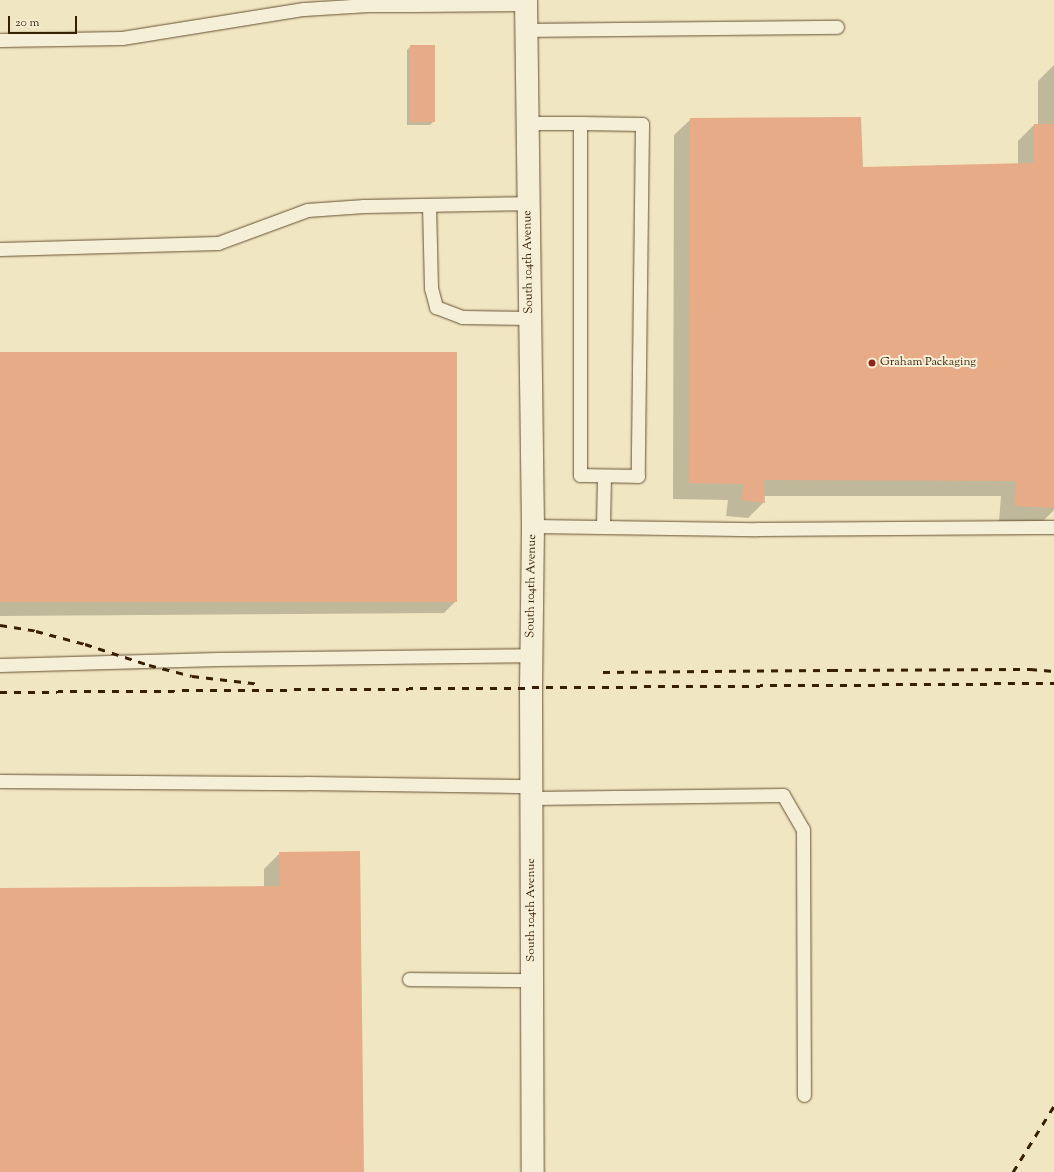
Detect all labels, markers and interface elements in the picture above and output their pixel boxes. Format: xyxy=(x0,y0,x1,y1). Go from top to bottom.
scale bar xyxy=(10,8,79,34)
text: 20 m xyxy=(15,14,39,32)
street label: South 104th Avenue xyxy=(521,210,537,314)
place label: Graham Packaging xyxy=(880,356,976,370)
marker: Graham Packaging xyxy=(867,358,877,368)
street label: South 104th Avenue xyxy=(524,534,540,638)
street label: South 104th Avenue xyxy=(525,858,539,962)

